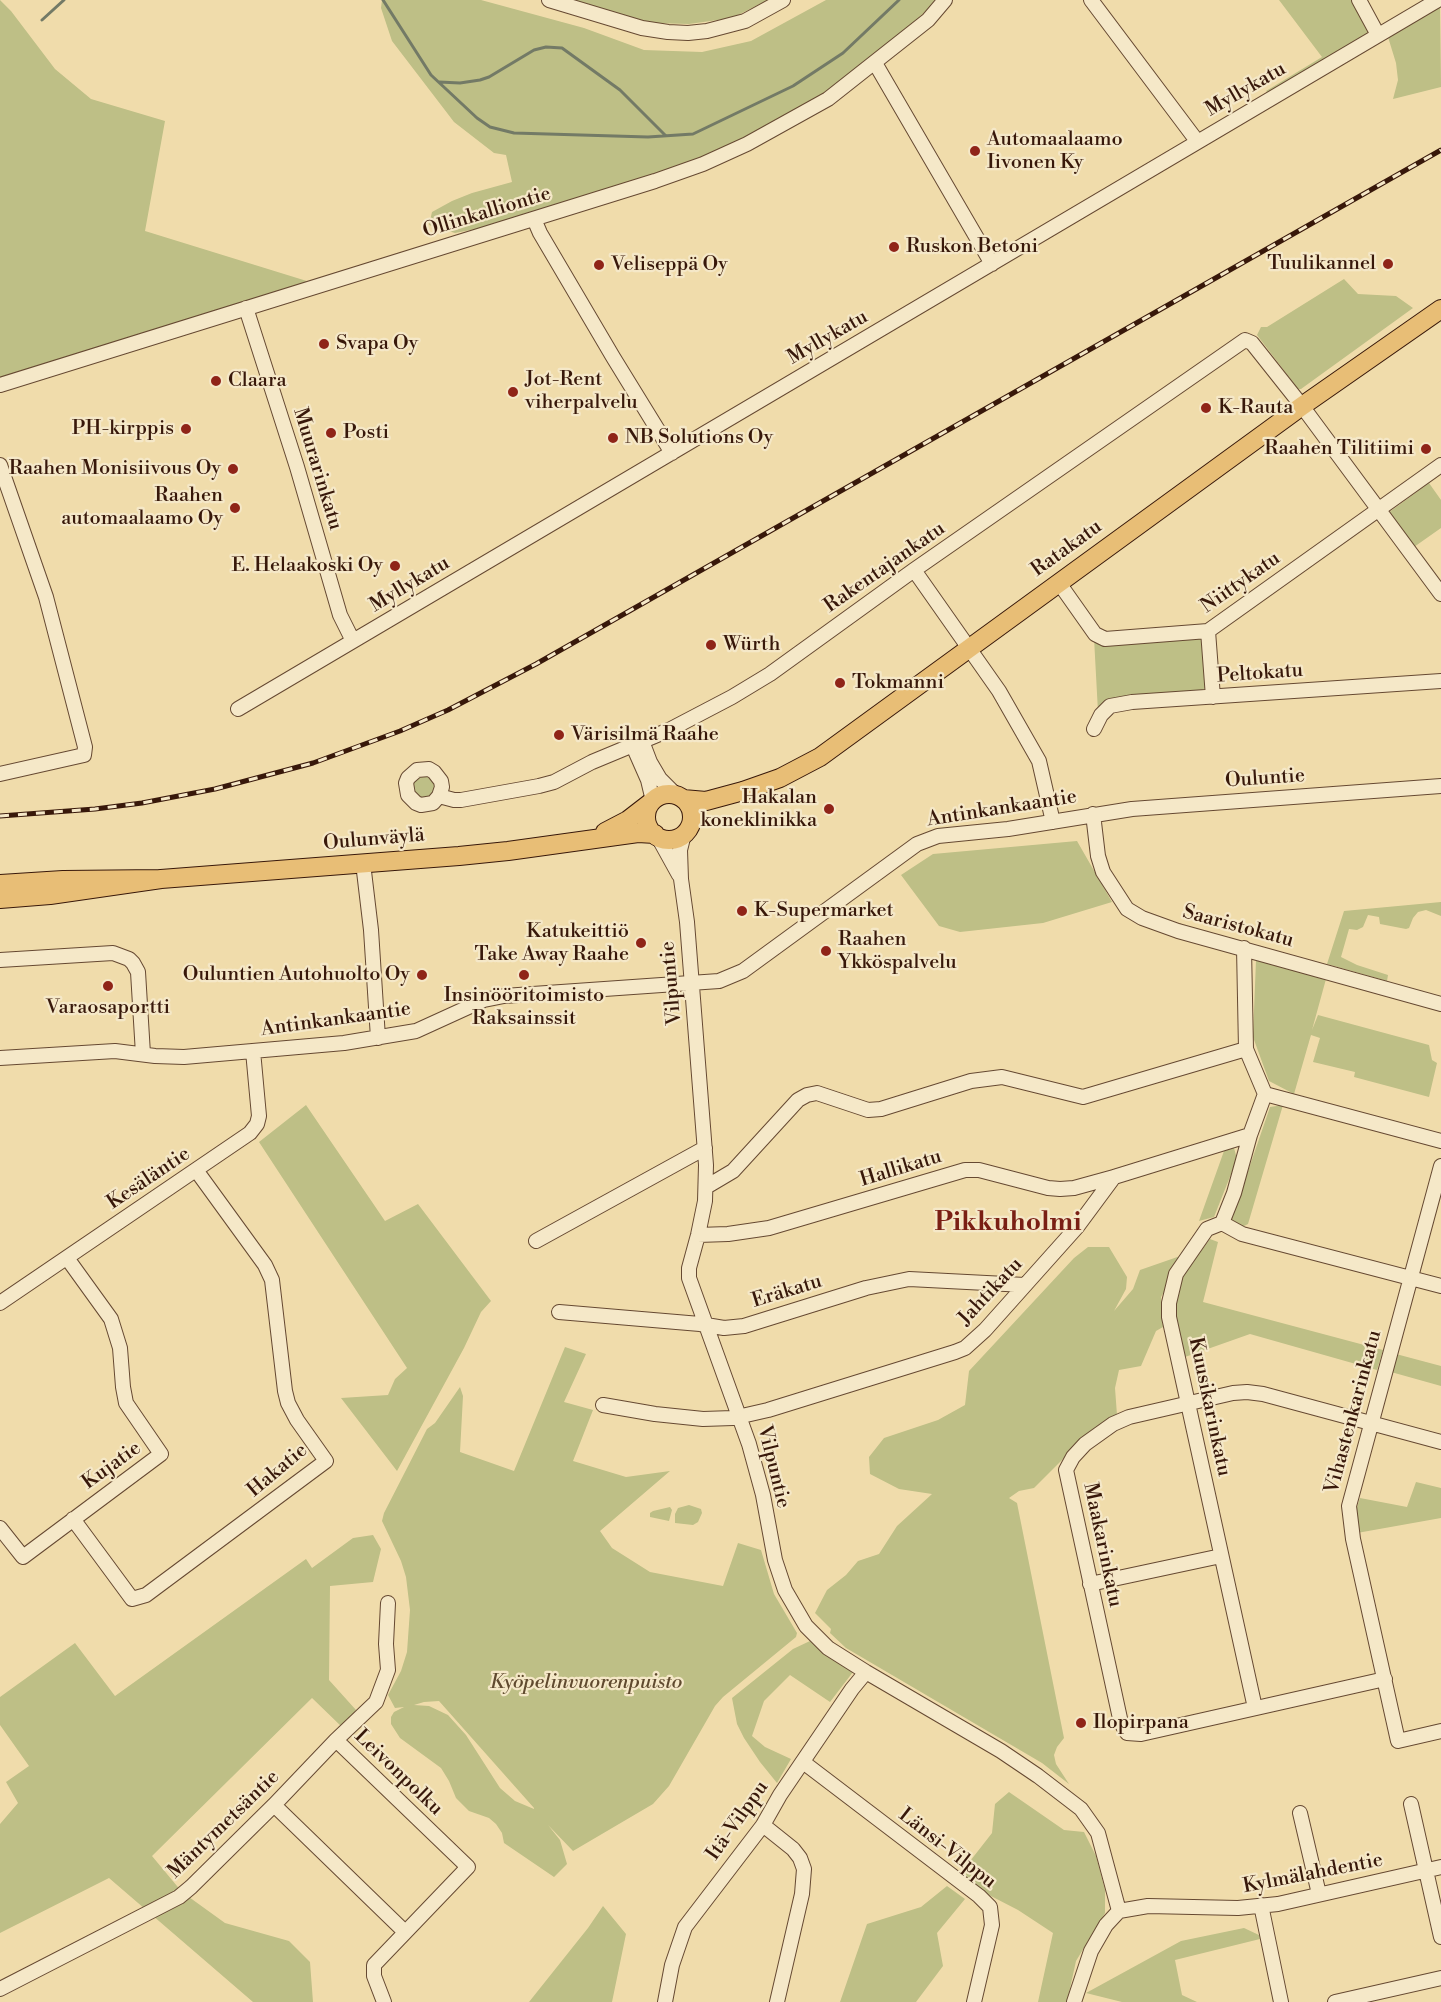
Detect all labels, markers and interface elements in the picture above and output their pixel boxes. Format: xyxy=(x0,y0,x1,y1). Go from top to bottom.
street label: Myllykatu xyxy=(1202,57,1290,123)
place label: Automaalaamo Iivonen Ky xyxy=(987,128,1123,175)
marker: Automaalaamo Iivonen Ky xyxy=(968,144,982,158)
street label: Ollinkalliontie xyxy=(420,182,554,244)
place label: Ruskon Betoni xyxy=(906,235,1038,259)
marker: Ruskon Betoni xyxy=(887,240,901,254)
place label: Tuulikannel xyxy=(1267,252,1376,276)
place label: Veliseppä Oy xyxy=(611,253,728,277)
marker: Tuulikannel xyxy=(1381,257,1395,271)
marker: Veliseppä Oy xyxy=(592,258,606,272)
street label: Myllykatu xyxy=(784,305,872,371)
place label: Svapa Oy xyxy=(336,332,418,356)
marker: Svapa Oy xyxy=(317,337,331,351)
place label: Jot-Rent viherpalvelu xyxy=(525,368,638,415)
place label: Claara xyxy=(228,369,287,393)
marker: Claara xyxy=(209,374,223,388)
marker: Jot-Rent viherpalvelu xyxy=(506,385,520,399)
place label: K-Rauta xyxy=(1218,396,1293,420)
marker: K-Rauta xyxy=(1199,401,1213,415)
street label: Muurarinkatu xyxy=(287,405,347,533)
place label: PH-kirppis xyxy=(72,417,174,441)
place label: Posti xyxy=(343,421,389,445)
marker: PH-kirppis xyxy=(179,422,193,436)
marker: Posti xyxy=(324,426,338,440)
place label: NB Solutions Oy xyxy=(625,426,773,450)
marker: NB Solutions Oy xyxy=(606,431,620,445)
place label: Raahen Tilitiimi xyxy=(1264,437,1414,461)
marker: Raahen Tilitiimi xyxy=(1419,442,1433,456)
place label: Raahen Monisiivous Oy xyxy=(9,457,221,481)
marker: Raahen Monisiivous Oy xyxy=(226,462,240,476)
place label: Raahen automaalaamo Oy xyxy=(61,484,223,531)
marker: Raahen automaalaamo Oy xyxy=(228,501,242,515)
street label: Ratakatu xyxy=(1027,515,1107,583)
street label: Rakentajankatu xyxy=(820,517,950,619)
street label: Niittykatu xyxy=(1197,547,1285,619)
street label: Myllykatu xyxy=(366,552,454,618)
place label: E. Helaakoski Oy xyxy=(232,554,383,578)
marker: E. Helaakoski Oy xyxy=(388,559,402,573)
place label: Würth xyxy=(723,633,780,657)
marker: Würth xyxy=(704,638,718,652)
street label: Peltokatu xyxy=(1216,659,1304,689)
place label: Tokmanni xyxy=(852,671,944,695)
marker: Tokmanni xyxy=(833,676,847,690)
place label: Värisilmä Raahe xyxy=(571,723,719,747)
marker: Värisilmä Raahe xyxy=(552,728,566,742)
street label: Ouluntie xyxy=(1224,764,1306,794)
street label: Antinkankaantie xyxy=(925,785,1079,833)
place label: Hakalan koneklinikka xyxy=(700,786,817,833)
marker: Hakalan koneklinikka xyxy=(822,802,836,816)
street label: Oulunväylä xyxy=(322,824,426,856)
place label: K-Supermarket xyxy=(754,899,894,923)
street label: Saaristokatu xyxy=(1180,901,1296,953)
marker: K-Supermarket xyxy=(735,904,749,918)
place label: Katukeittiö Take Away Raahe xyxy=(474,920,629,967)
place label: Raahen Ykköspalvelu xyxy=(838,928,957,975)
marker: Katukeittiö Take Away Raahe xyxy=(634,936,648,950)
street label: Vilpuntie xyxy=(656,940,688,1026)
marker: Raahen Ykköspalvelu xyxy=(819,944,833,958)
place label: Ouluntien Autohuolto Oy xyxy=(183,963,410,987)
marker: Ouluntien Autohuolto Oy xyxy=(415,968,429,982)
marker: Insinööritoimisto Raksainssit xyxy=(517,968,531,982)
marker: Varaosaportti xyxy=(101,979,115,993)
place label: Insinööritoimisto Raksainssit xyxy=(444,984,604,1031)
place label: Varaosaportti xyxy=(46,996,170,1020)
street label: Antinkankaantie xyxy=(259,998,413,1042)
street label: Kesäläntie xyxy=(103,1142,195,1216)
street label: Hallikatu xyxy=(857,1145,945,1193)
district label: Pikkuholmi xyxy=(935,1208,1081,1240)
street label: Jahtikatu xyxy=(954,1253,1028,1331)
street label: Eräkatu xyxy=(749,1270,825,1314)
street label: Vihastenkarinkatu xyxy=(1321,1328,1387,1496)
street label: Kuusikarinkatu xyxy=(1183,1335,1235,1479)
street label: Vilpuntie xyxy=(751,1423,795,1511)
street label: Kujatie xyxy=(78,1437,146,1495)
street label: Hakatie xyxy=(243,1439,313,1503)
street label: Maakarinkatu xyxy=(1077,1481,1127,1609)
park label: Kyöpelinvuorenpuisto xyxy=(490,1671,682,1695)
place label: Ilopirpana xyxy=(1093,1711,1189,1735)
marker: Ilopirpana xyxy=(1074,1716,1088,1730)
street label: Leivonpolku xyxy=(349,1725,447,1821)
street label: Mäntymetsäntie xyxy=(163,1766,285,1884)
street label: Itä-Vilppu xyxy=(702,1777,774,1865)
street label: Länsi-Vilppu xyxy=(893,1803,1001,1895)
street label: Kylmälahdentie xyxy=(1241,1849,1385,1899)

